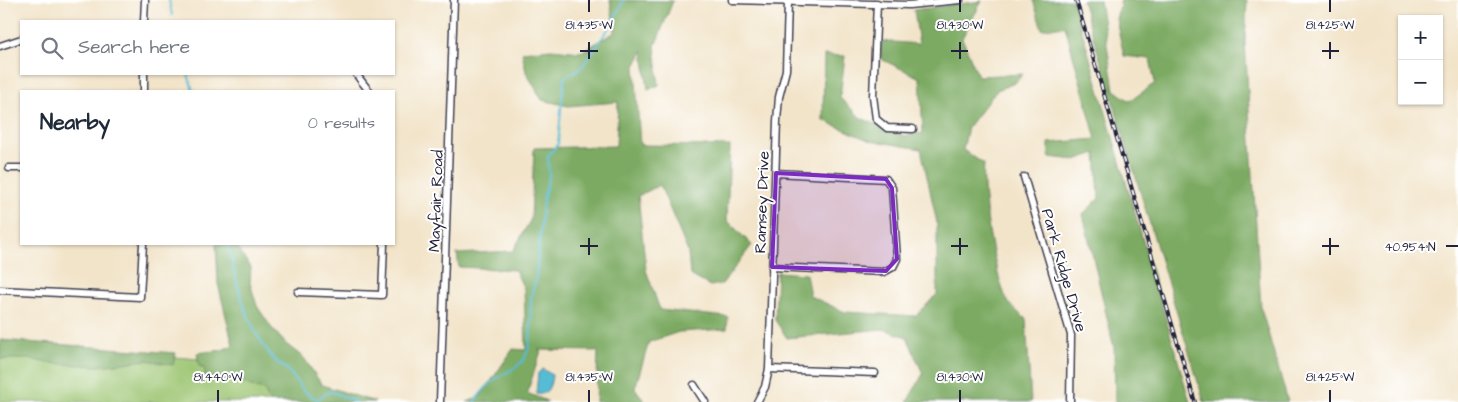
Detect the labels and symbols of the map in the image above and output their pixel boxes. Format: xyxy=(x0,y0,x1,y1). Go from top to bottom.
text: 81.435°W xyxy=(565,17,614,34)
text: 81.430°W xyxy=(937,17,984,34)
text: 81.425°W xyxy=(1306,17,1355,34)
street label: Mayfair Road xyxy=(423,150,450,253)
street label: Ramsey Drive xyxy=(749,150,776,254)
street label: Park Ridge Drive xyxy=(1035,206,1092,335)
text: 40.954°N xyxy=(1384,239,1436,256)
text: 81.440°W xyxy=(194,369,243,386)
text: 81.435°W xyxy=(565,369,614,386)
text: 81.430°W xyxy=(937,369,984,386)
text: 81.425°W xyxy=(1306,369,1355,386)

